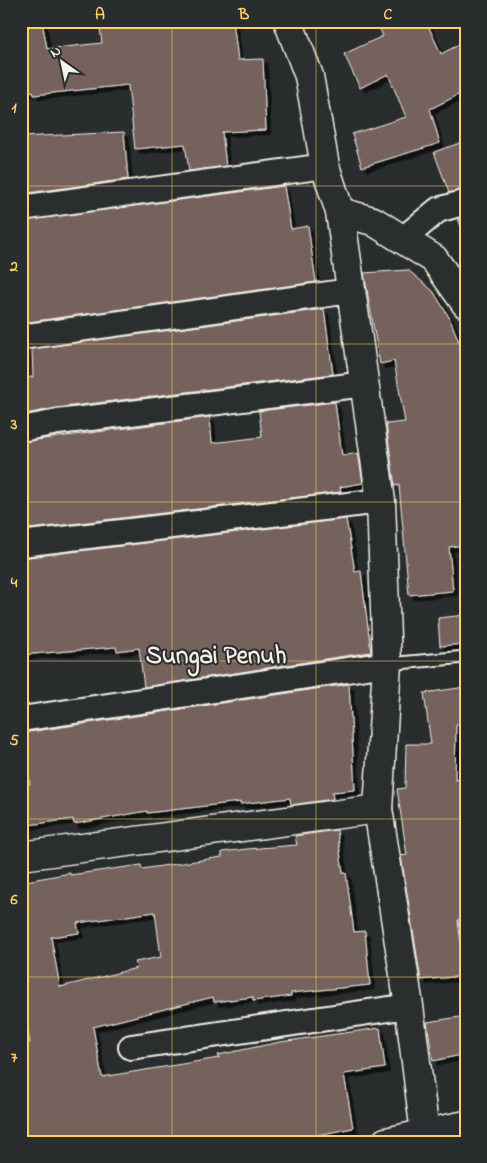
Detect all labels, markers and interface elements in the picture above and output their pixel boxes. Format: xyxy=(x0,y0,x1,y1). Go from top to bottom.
text: A xyxy=(95,3,105,27)
text: B xyxy=(238,3,250,27)
text: C xyxy=(384,3,393,27)
north arrow xyxy=(38,38,88,88)
text: N xyxy=(46,41,65,64)
text: 1 xyxy=(11,96,17,120)
text: 2 xyxy=(9,255,18,279)
text: 3 xyxy=(10,413,18,437)
text: 4 xyxy=(10,571,18,595)
district label: Sungai Penuh xyxy=(146,639,286,677)
text: 5 xyxy=(9,729,19,753)
text: 6 xyxy=(9,888,18,912)
text: 7 xyxy=(11,1046,18,1070)

